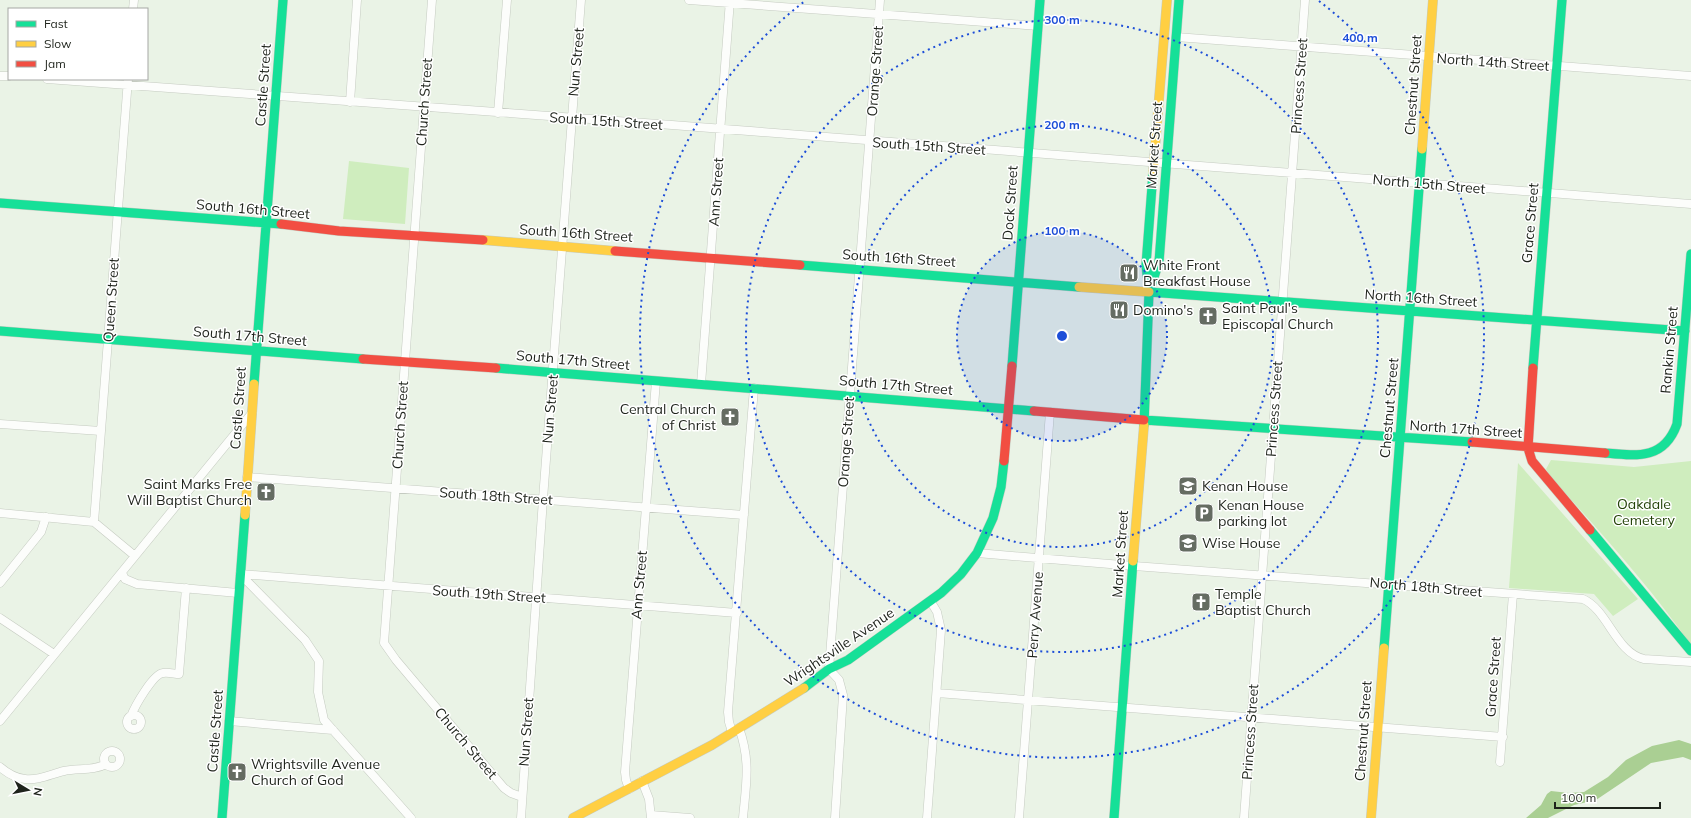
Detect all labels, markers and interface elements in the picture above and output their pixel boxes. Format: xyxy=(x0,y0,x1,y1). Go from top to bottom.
legend xyxy=(8,8,148,80)
text: 300 m xyxy=(1044,12,1080,27)
text: Fast xyxy=(44,16,68,31)
street label: Orange Street xyxy=(863,25,887,117)
street label: Nun Street xyxy=(564,27,588,97)
text: 400 m xyxy=(1342,30,1378,45)
street label: Chestnut Street xyxy=(1401,34,1425,136)
text: Slow xyxy=(44,36,72,51)
street label: Princess Street xyxy=(1287,37,1311,135)
street label: Castle Street xyxy=(251,43,275,127)
street label: North 14th Street xyxy=(1436,49,1550,75)
text: Jam xyxy=(44,56,66,71)
street label: Church Street xyxy=(412,57,436,147)
street label: Market Street xyxy=(1142,101,1166,189)
street label: South 15th Street xyxy=(549,108,663,134)
text: 200 m xyxy=(1044,117,1080,132)
street label: South 15th Street xyxy=(872,133,986,159)
street label: Ann Street xyxy=(705,157,727,227)
street label: Dock Street xyxy=(998,165,1022,241)
street label: North 15th Street xyxy=(1372,170,1486,198)
street label: Grace Street xyxy=(1518,182,1542,264)
street label: South 16th Street xyxy=(196,195,311,223)
street label: South 16th Street xyxy=(519,220,633,246)
text: 100 m xyxy=(1044,223,1080,238)
street label: South 16th Street xyxy=(842,245,956,271)
place label: White Front Breakfast House xyxy=(1143,256,1251,290)
street label: Queen Street xyxy=(99,257,123,343)
restaurant icon: White Front Breakfast House xyxy=(1118,262,1140,284)
street label: North 16th Street xyxy=(1364,285,1478,311)
restaurant icon: Domino's xyxy=(1108,299,1130,321)
place label: Saint Paul's Episcopal Church xyxy=(1222,299,1333,333)
place label: Domino's xyxy=(1133,301,1193,319)
church icon: Saint Paul's Episcopal Church xyxy=(1197,305,1219,327)
street label: Rankin Street xyxy=(1656,306,1682,394)
street label: South 17th Street xyxy=(193,322,308,350)
centre of rings xyxy=(1055,329,1069,343)
street label: South 17th Street xyxy=(516,346,631,374)
street label: Chestnut Street xyxy=(1376,357,1402,459)
street label: Princess Street xyxy=(1262,360,1286,458)
street label: Castle Street xyxy=(226,366,250,450)
street label: South 17th Street xyxy=(839,371,954,399)
street label: Nun Street xyxy=(538,374,562,444)
street label: Church Street xyxy=(388,380,412,470)
street label: Orange Street xyxy=(834,396,858,488)
place label: Central Church of Christ xyxy=(620,400,716,434)
church icon: Central Church of Christ xyxy=(719,406,741,428)
street label: North 17th Street xyxy=(1409,416,1523,442)
place label: Saint Marks Free Will Baptist Church xyxy=(127,475,252,509)
school or university icon: Kenan House xyxy=(1177,475,1199,497)
place label: Kenan House xyxy=(1202,477,1288,495)
church icon: Saint Marks Free Will Baptist Church xyxy=(255,481,277,503)
street label: South 18th Street xyxy=(439,483,553,509)
park label: Oakdale Cemetery xyxy=(1613,495,1676,529)
place label: Kenan House parking lot xyxy=(1218,496,1304,530)
parking icon: Kenan House parking lot xyxy=(1193,502,1215,524)
street label: Market Street xyxy=(1108,510,1132,598)
school or university icon: Wise House xyxy=(1177,532,1199,554)
place label: Wise House xyxy=(1202,534,1280,552)
street label: Ann Street xyxy=(627,550,651,620)
street label: Perry Avenue xyxy=(1023,571,1047,659)
street label: North 18th Street xyxy=(1369,573,1483,601)
street label: South 19th Street xyxy=(432,581,546,607)
place label: Temple Baptist Church xyxy=(1215,585,1311,619)
church icon: Temple Baptist Church xyxy=(1190,591,1212,613)
street label: Wrightsville Avenue xyxy=(780,603,898,691)
street label: Grace Street xyxy=(1481,636,1505,718)
street label: Chestnut Street xyxy=(1351,680,1375,782)
street label: Princess Street xyxy=(1238,683,1262,781)
street label: Castle Street xyxy=(203,689,227,773)
street label: Nun Street xyxy=(515,697,537,767)
street label: Church Street xyxy=(431,703,501,783)
place label: Wrightsville Avenue Church of God xyxy=(251,755,380,789)
church icon: Wrightsville Avenue Church of God xyxy=(226,761,248,783)
north arrow xyxy=(8,770,48,810)
scale bar xyxy=(1555,784,1660,810)
text: N xyxy=(30,786,45,797)
text: 100 m xyxy=(1561,790,1596,805)

